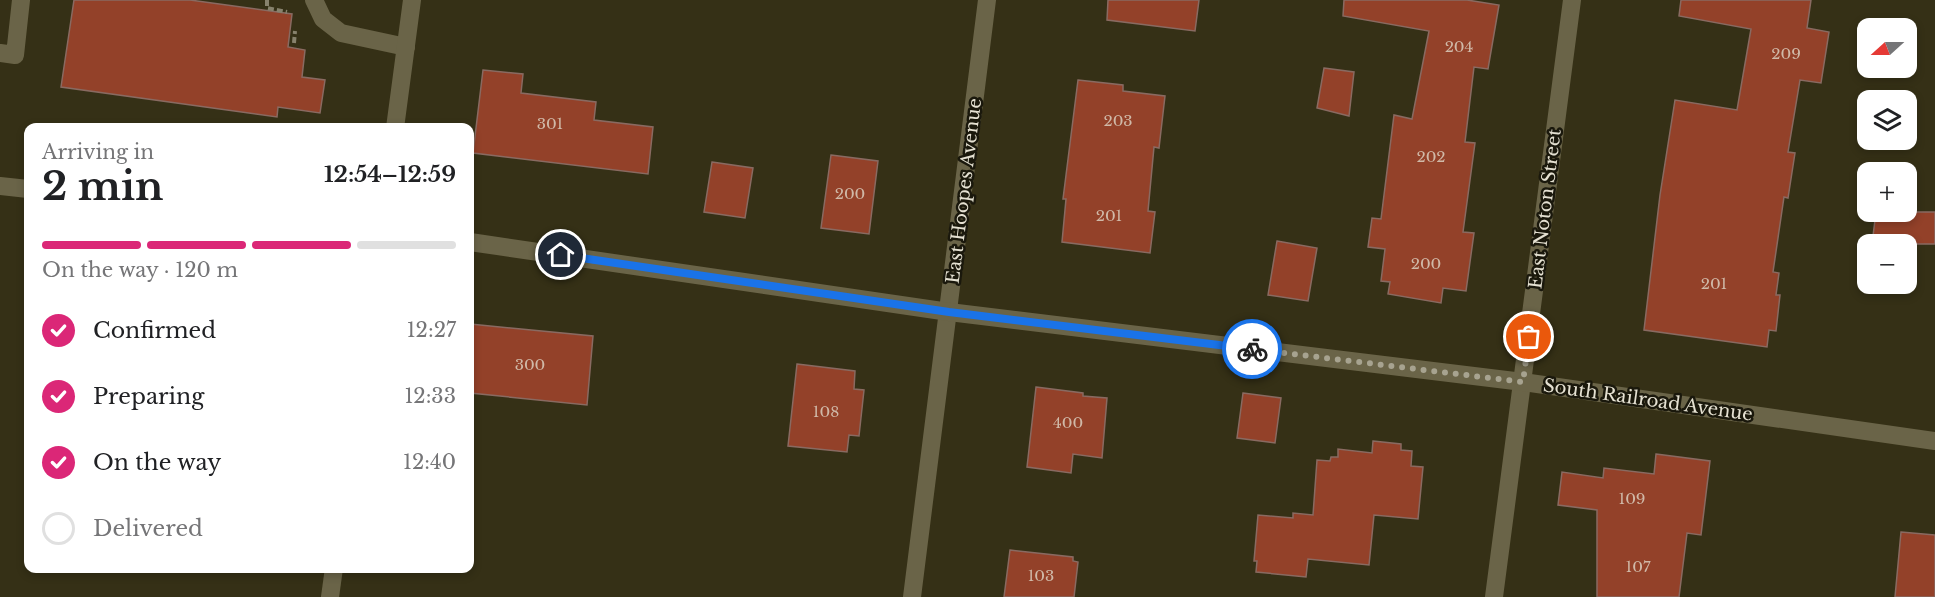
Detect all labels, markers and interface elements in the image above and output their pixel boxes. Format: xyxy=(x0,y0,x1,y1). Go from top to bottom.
north arrow xyxy=(1857,18,1917,78)
map controls xyxy=(1857,18,1917,294)
house number: 204 xyxy=(1445,37,1473,56)
house number: 209 xyxy=(1771,44,1801,63)
button: layers xyxy=(1857,90,1917,150)
street label: East Hoopes Avenue xyxy=(942,97,986,285)
house number: 203 xyxy=(1103,111,1133,130)
house number: 301 xyxy=(537,114,563,133)
street label: East Noton Street xyxy=(1524,128,1566,290)
text: Arriving in xyxy=(42,140,154,164)
house number: 202 xyxy=(1416,147,1446,166)
text: 12:54–12:59 xyxy=(324,161,456,188)
text: 2 min xyxy=(42,162,163,211)
button: + xyxy=(1857,162,1917,222)
house number: 200 xyxy=(835,184,865,203)
house number: 201 xyxy=(1096,206,1122,225)
pin xyxy=(535,229,586,280)
button: − xyxy=(1857,234,1917,294)
icon: home xyxy=(544,238,577,271)
house number: 200 xyxy=(1411,254,1441,273)
text: On the way · 120 m xyxy=(42,258,238,282)
house number: 201 xyxy=(1701,274,1727,293)
pin xyxy=(1503,311,1554,362)
icon: check xyxy=(42,314,75,347)
text: Confirmed xyxy=(93,317,216,344)
text: 12:27 xyxy=(407,318,456,342)
courier xyxy=(1222,319,1282,379)
icon: bag xyxy=(1512,320,1545,353)
icon: bike xyxy=(1236,333,1269,366)
house number: 300 xyxy=(515,355,545,374)
street label: South Railroad Avenue xyxy=(1542,374,1754,426)
icon: check xyxy=(42,380,75,413)
text: Preparing xyxy=(93,383,204,410)
text: 12:33 xyxy=(404,384,456,408)
house number: 108 xyxy=(813,402,839,421)
house number: 400 xyxy=(1053,413,1083,432)
icon: check xyxy=(42,446,75,479)
text: On the way xyxy=(93,449,221,476)
text: 12:40 xyxy=(403,450,456,474)
house number: 109 xyxy=(1618,489,1646,508)
text: Delivered xyxy=(93,515,203,542)
house number: 107 xyxy=(1626,557,1651,576)
house number: 103 xyxy=(1028,566,1054,585)

